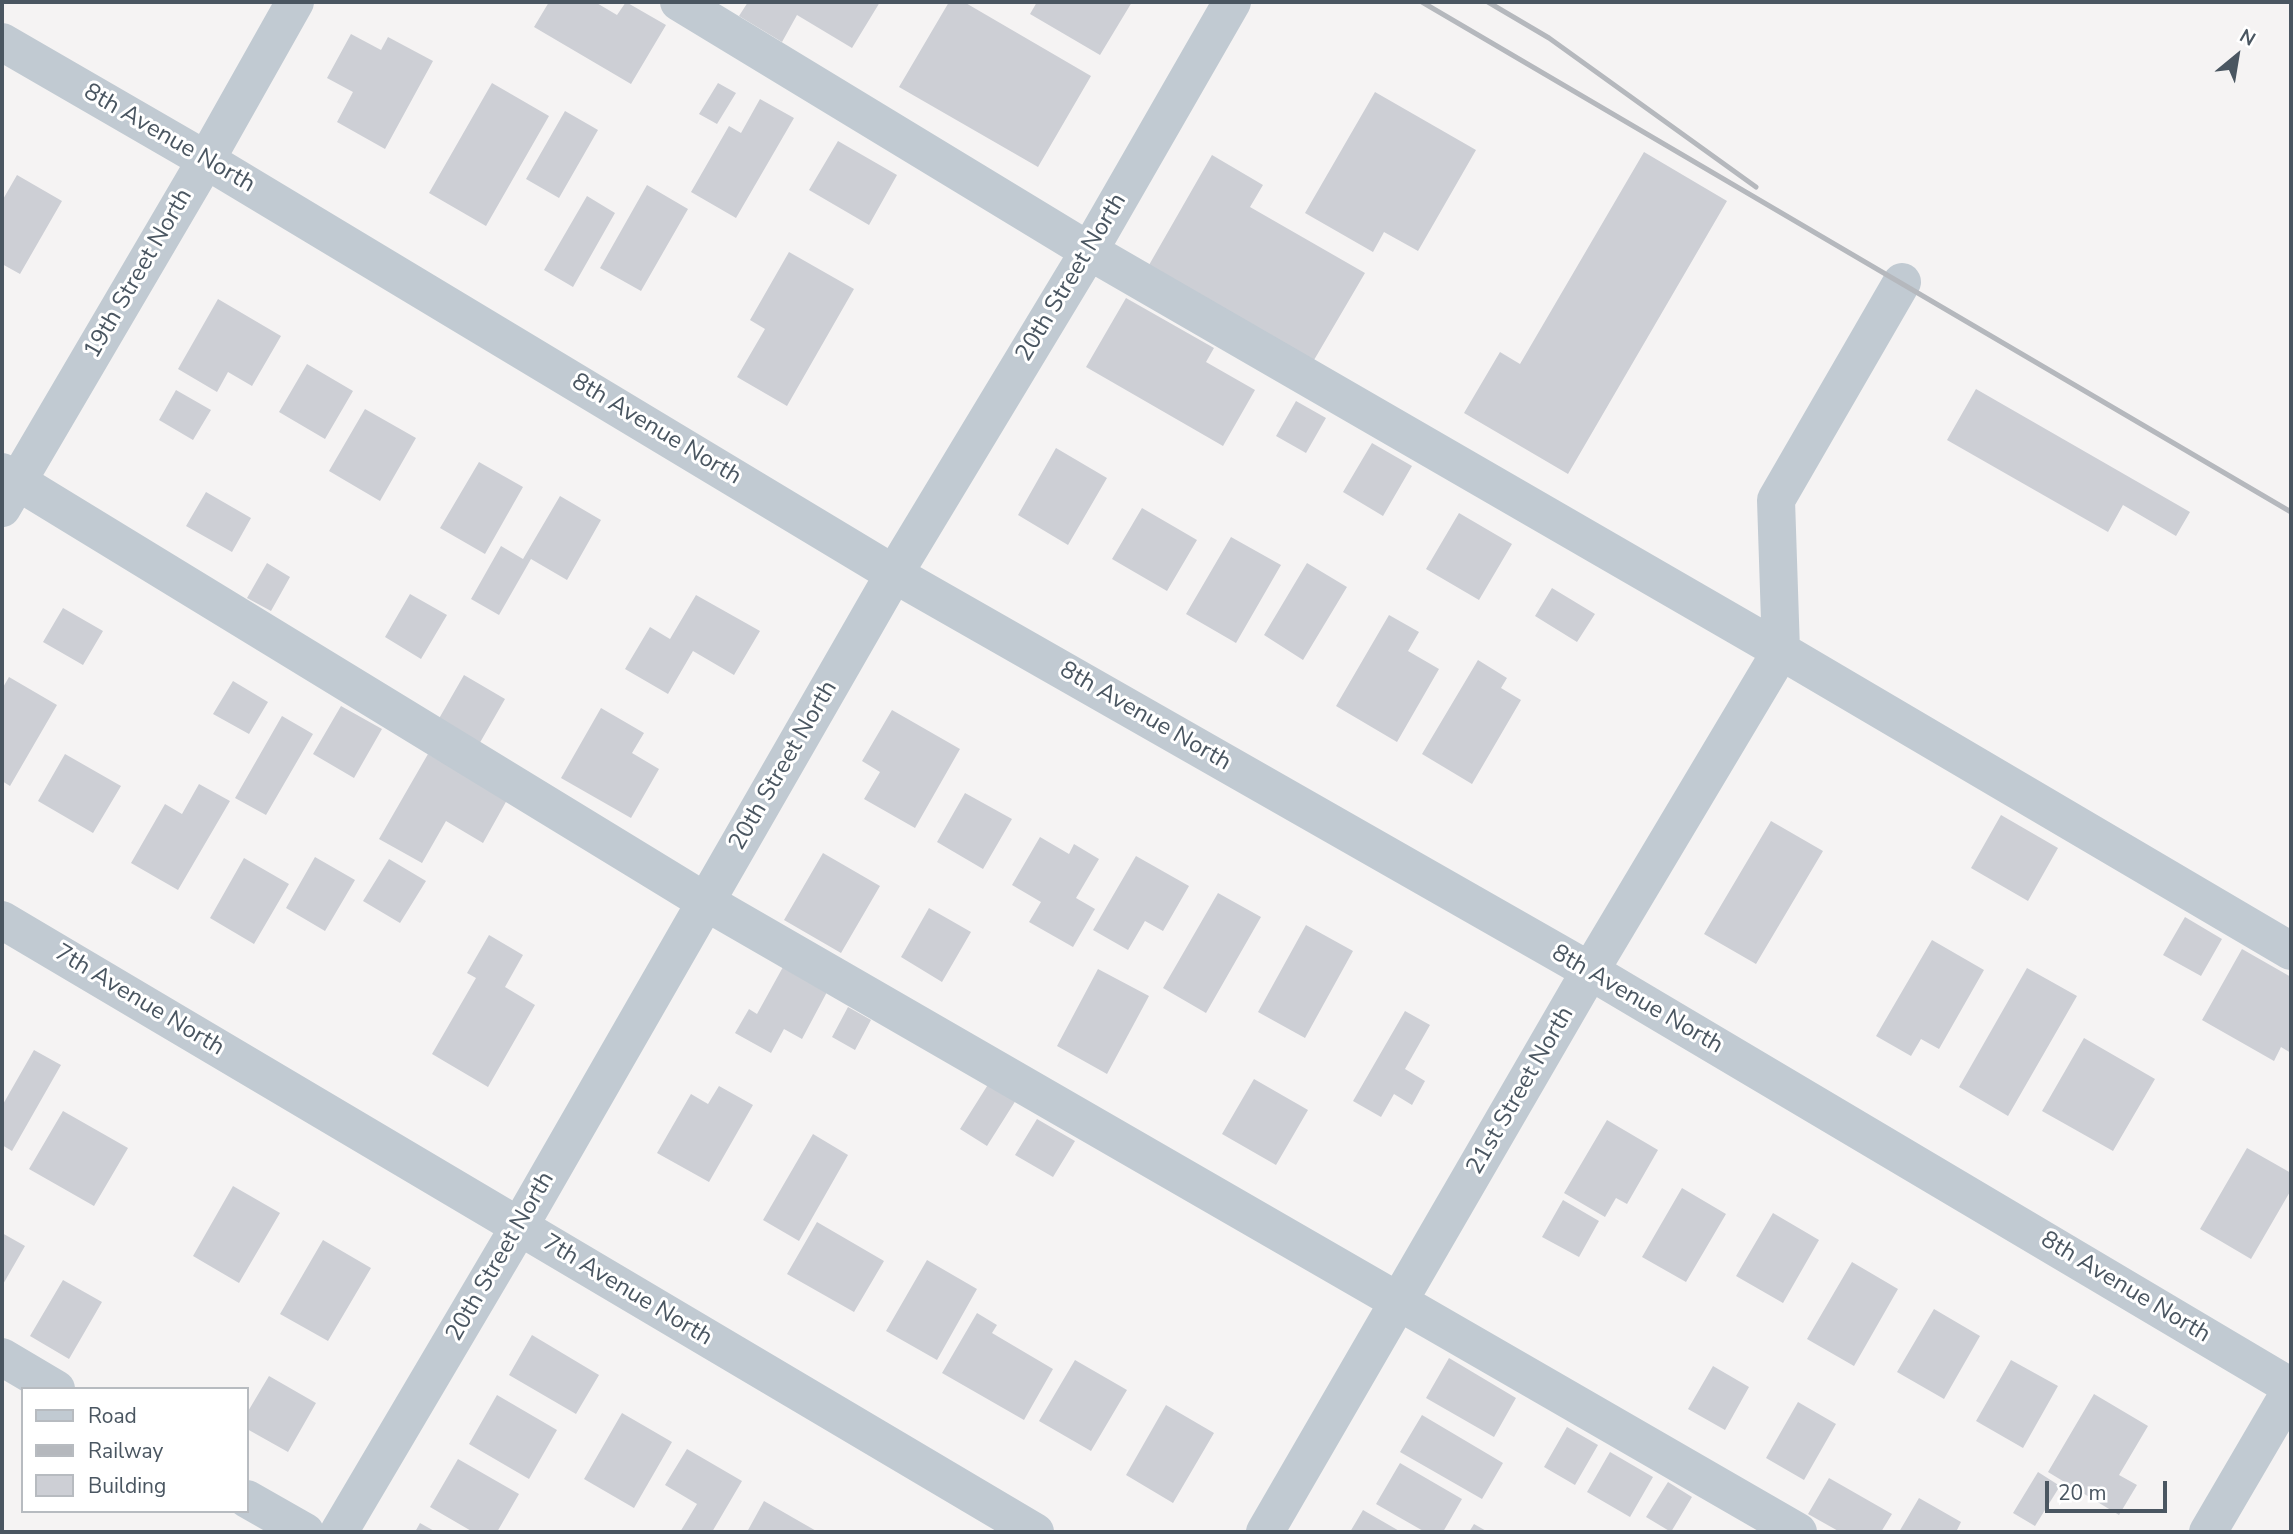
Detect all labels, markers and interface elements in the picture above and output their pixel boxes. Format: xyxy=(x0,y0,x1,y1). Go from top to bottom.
north arrow xyxy=(2202,21,2272,91)
text: N xyxy=(2235,23,2260,53)
street label: 8th Avenue North xyxy=(78,78,260,200)
street label: 19th Street North xyxy=(79,184,199,364)
street label: 20th Street North xyxy=(1010,189,1134,367)
street label: 8th Avenue North xyxy=(566,368,746,492)
street label: 8th Avenue North xyxy=(1054,656,1236,778)
street label: 20th Street North xyxy=(724,676,844,856)
street label: 7th Avenue North xyxy=(49,939,229,1063)
street label: 8th Avenue North xyxy=(1546,939,1728,1061)
street label: 21st Street North xyxy=(1461,1002,1581,1180)
street label: 20th Street North xyxy=(441,1167,561,1347)
street label: 8th Avenue North xyxy=(2035,1226,2215,1350)
street label: 7th Avenue North xyxy=(537,1229,717,1353)
legend xyxy=(21,1387,248,1513)
text: Road xyxy=(88,1402,137,1430)
text: Railway xyxy=(88,1437,163,1465)
scale bar xyxy=(2048,1468,2170,1512)
text: Building xyxy=(88,1472,166,1500)
text: 20 m xyxy=(2058,1479,2107,1507)

